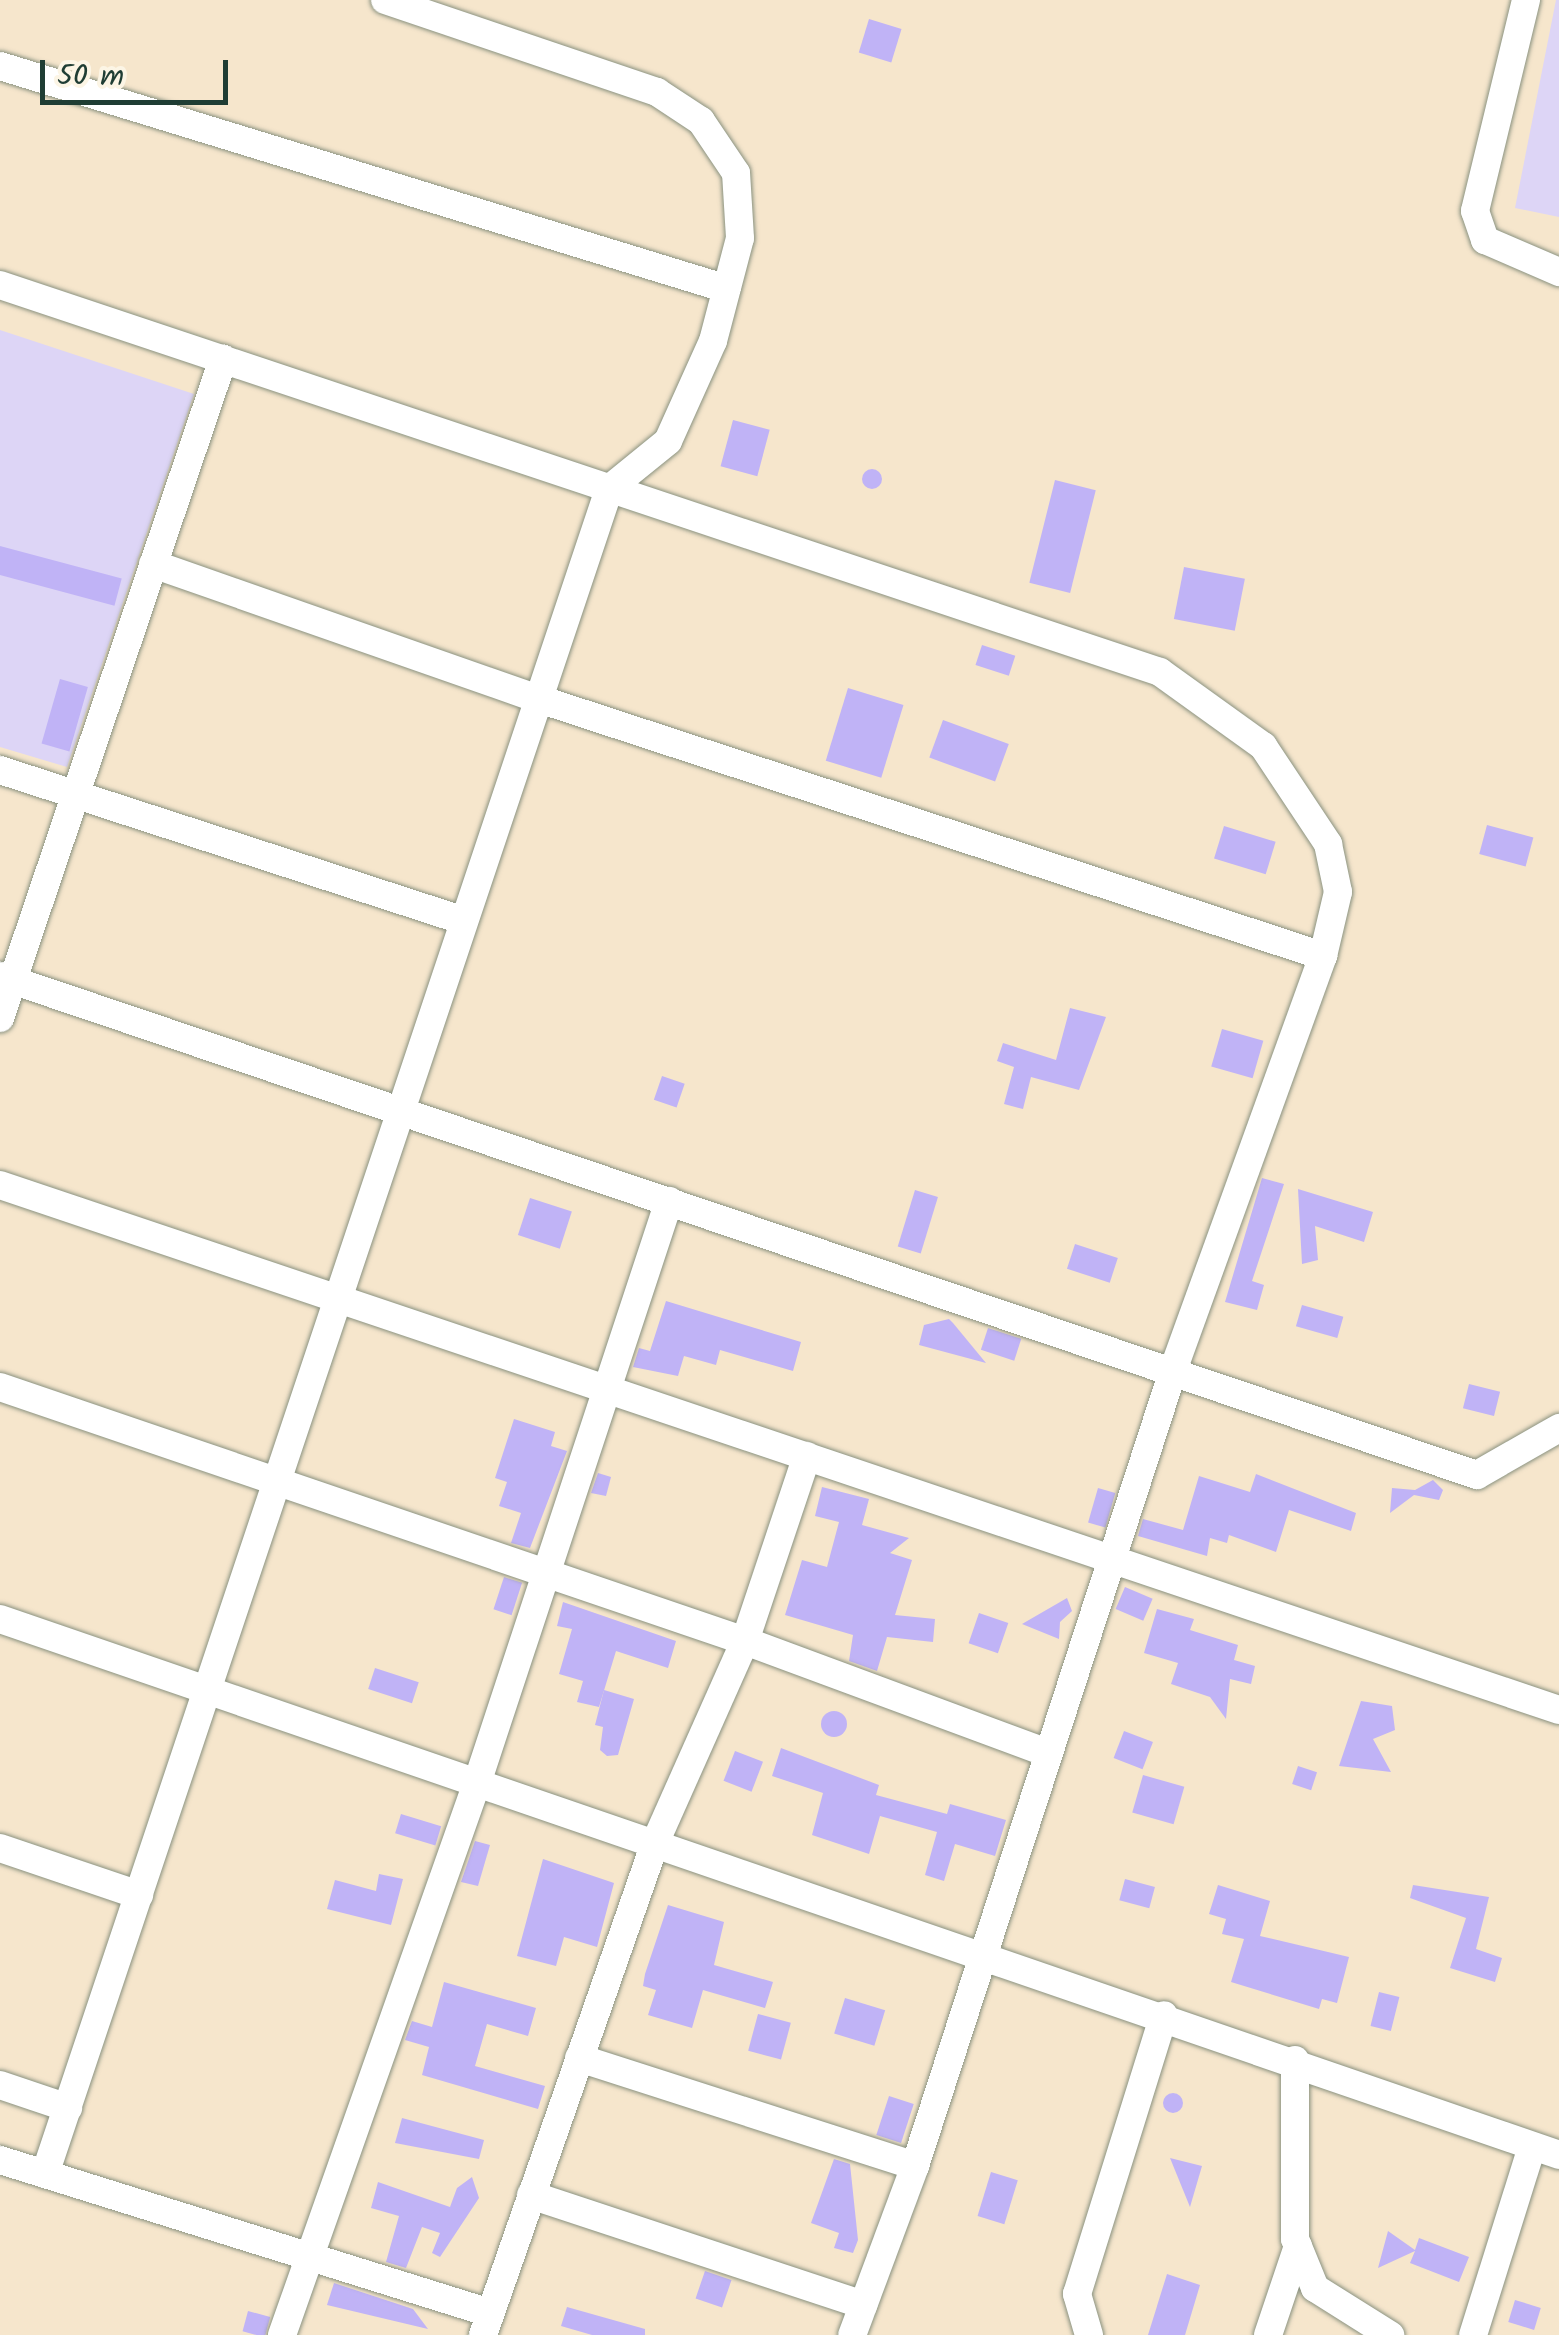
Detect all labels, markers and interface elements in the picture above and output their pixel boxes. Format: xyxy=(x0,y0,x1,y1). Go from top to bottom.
scale bar xyxy=(45,40,232,102)
text: 50 m xyxy=(57,53,124,101)

